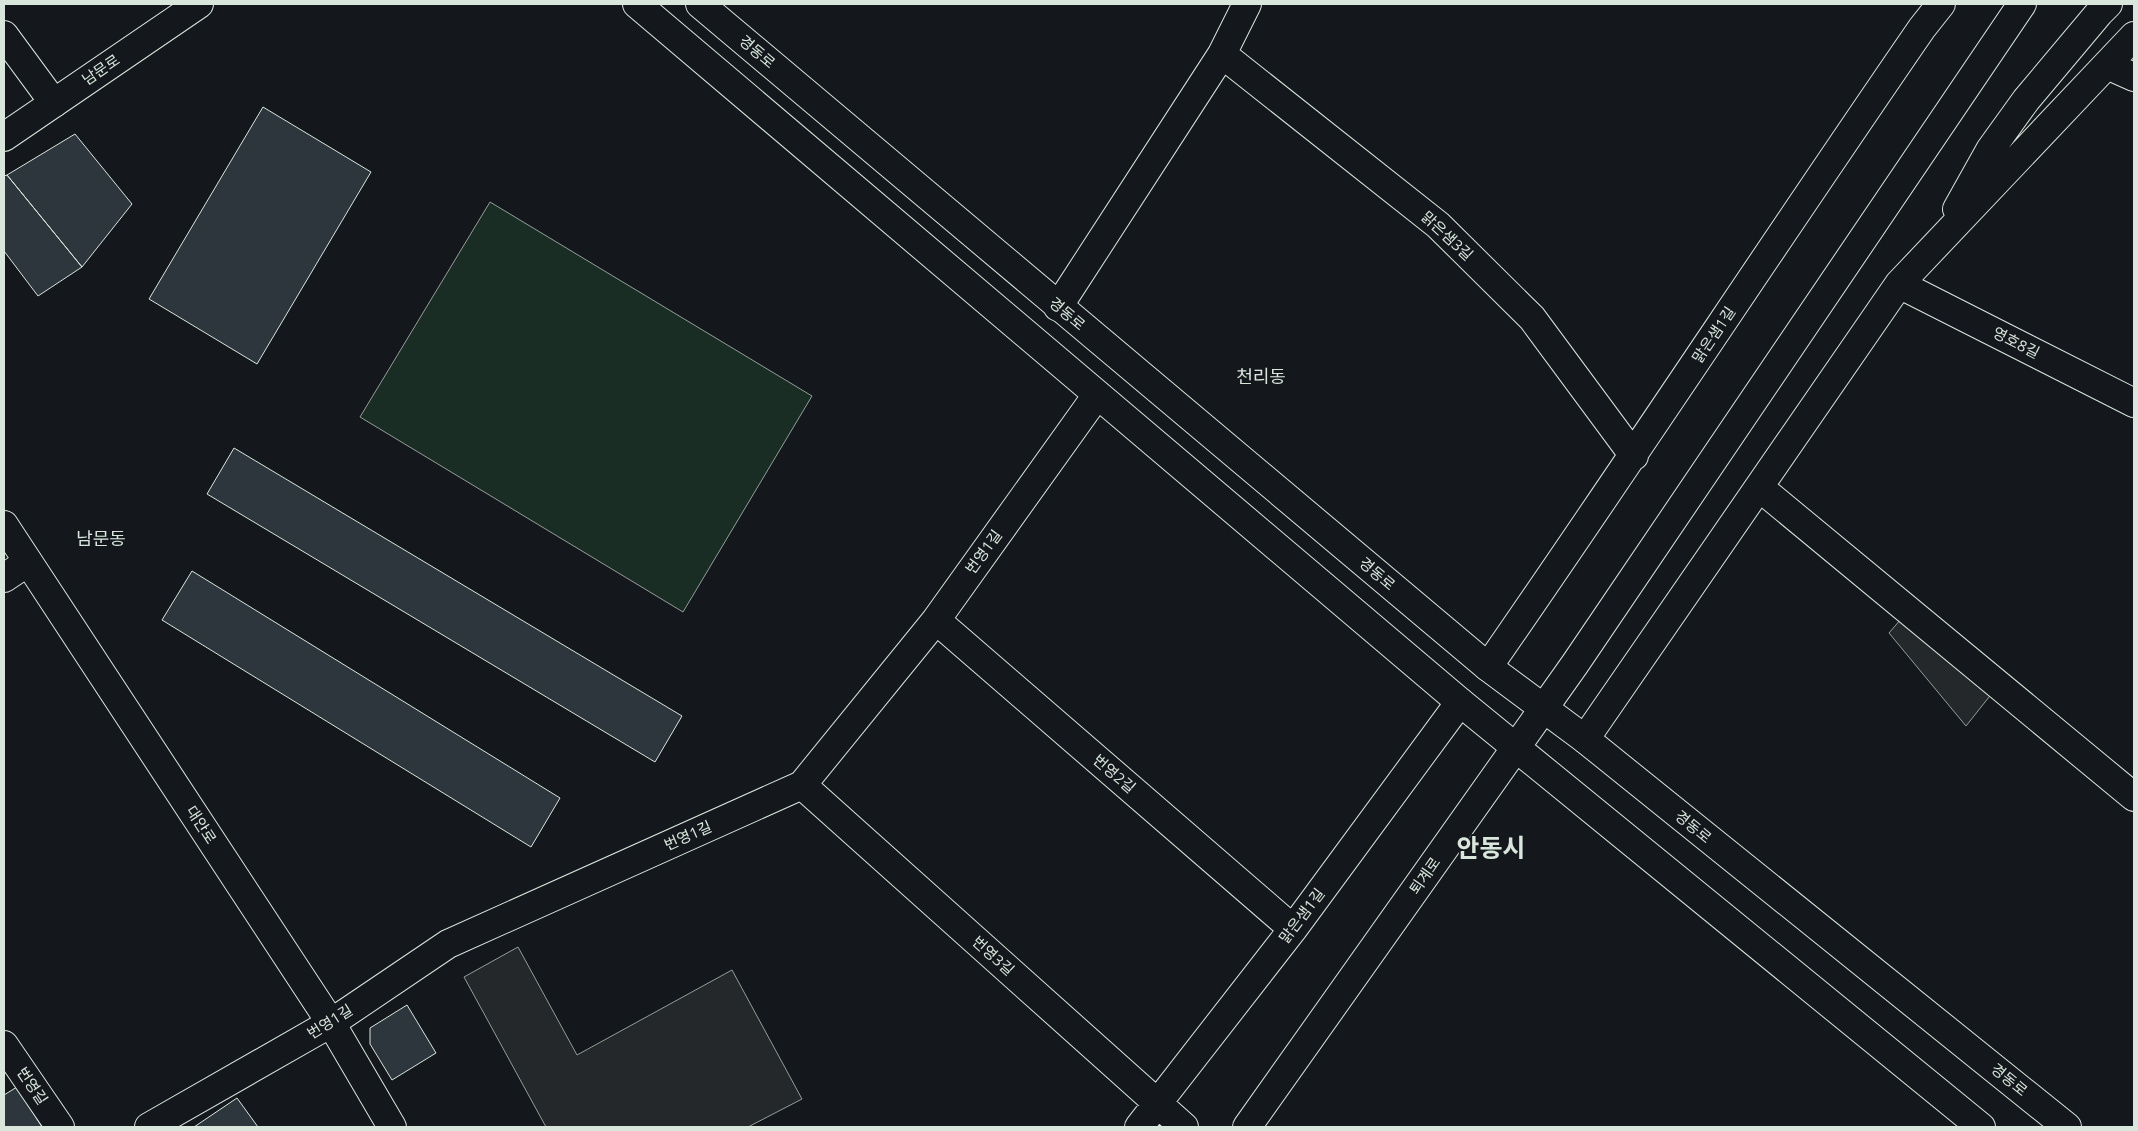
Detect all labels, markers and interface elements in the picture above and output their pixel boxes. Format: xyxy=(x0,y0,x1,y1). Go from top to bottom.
street label: 경동로 xyxy=(735,30,780,72)
street label: 남문로 xyxy=(78,49,123,89)
street label: 맑은샘3길 xyxy=(1418,206,1478,264)
street label: 경동로 xyxy=(1045,292,1090,334)
street label: 맑은샘1길 xyxy=(1687,302,1739,366)
street label: 영호8길 xyxy=(1990,322,2043,362)
district label: 천리동 xyxy=(1236,364,1286,388)
street label: 번영1길 xyxy=(960,525,1006,578)
district label: 남문동 xyxy=(76,526,126,550)
street label: 경동로 xyxy=(1355,552,1400,594)
street label: 번영2길 xyxy=(1089,749,1140,797)
street label: 대안로 xyxy=(182,802,222,847)
street label: 경동로 xyxy=(1671,805,1716,847)
street label: 번영1길 xyxy=(661,816,714,854)
district label: 안동시 xyxy=(1456,830,1526,864)
street label: 퇴계로 xyxy=(1404,853,1444,898)
street label: 맑은샘1길 xyxy=(1274,884,1328,947)
street label: 번영3길 xyxy=(968,931,1019,979)
street label: 번영1길 xyxy=(303,999,356,1043)
street label: 경동로 xyxy=(1987,1058,2032,1100)
street label: 번영길 xyxy=(13,1063,53,1108)

